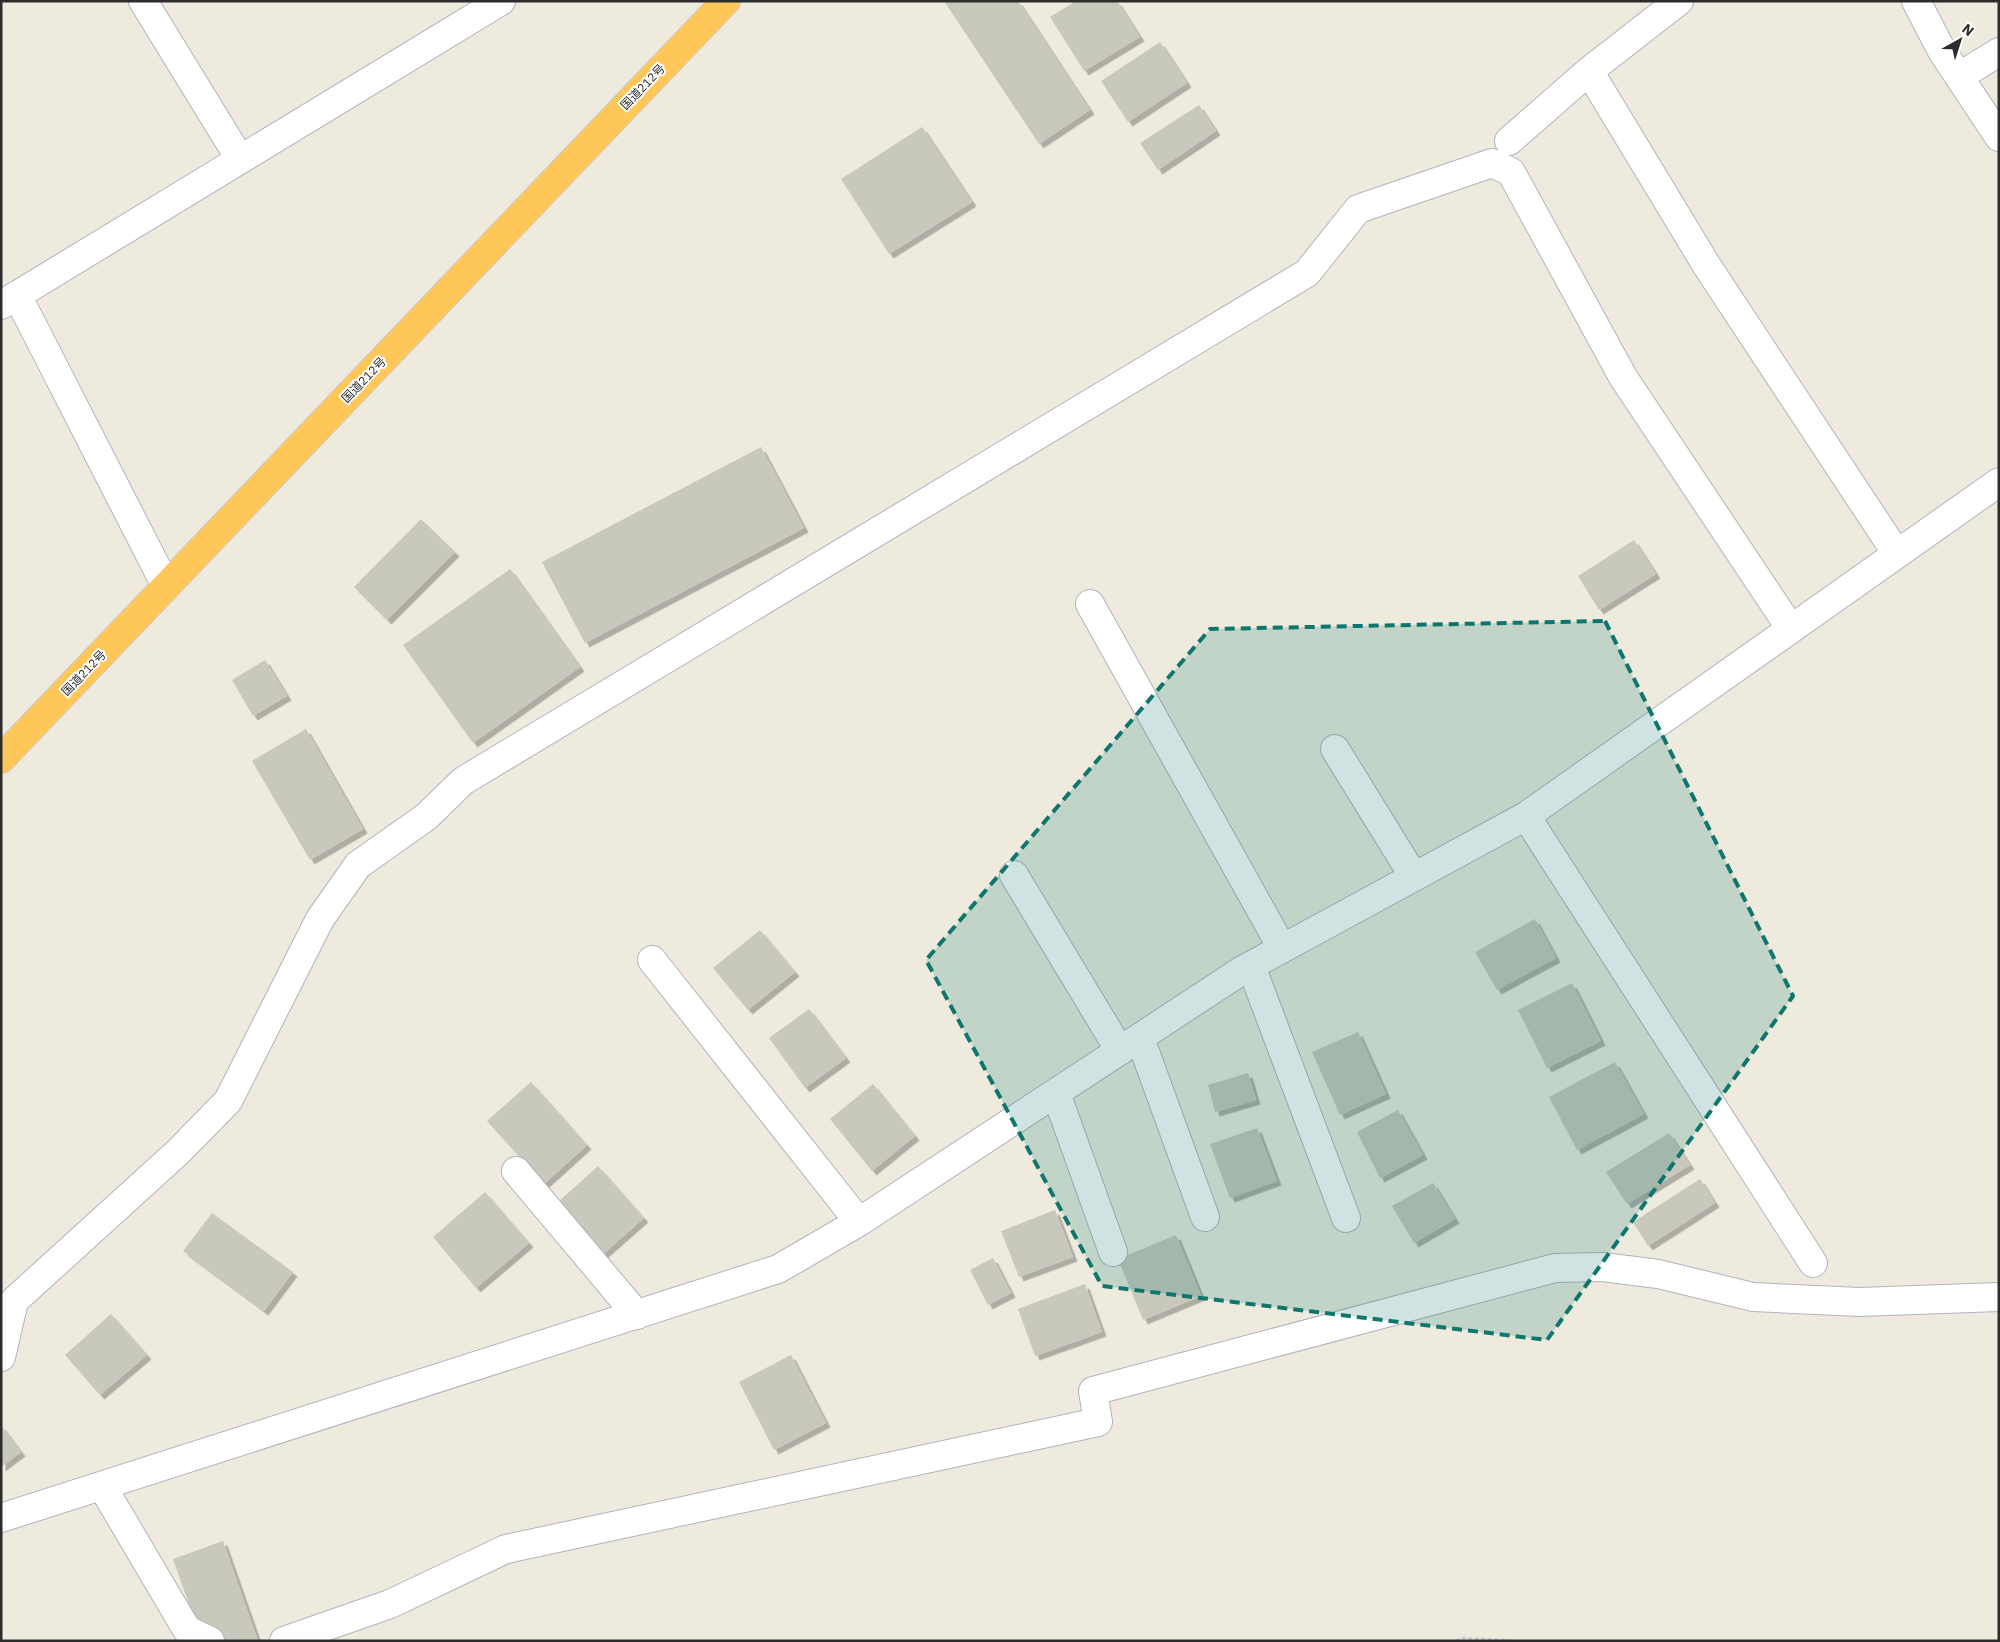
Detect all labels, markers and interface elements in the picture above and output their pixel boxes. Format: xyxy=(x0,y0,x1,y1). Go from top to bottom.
north arrow xyxy=(1935,15,1985,65)
text: N xyxy=(1959,20,1978,40)
street label: 国道212号 xyxy=(617,61,668,113)
street label: 国道212号 xyxy=(338,354,389,406)
street label: 国道212号 xyxy=(58,647,109,699)

